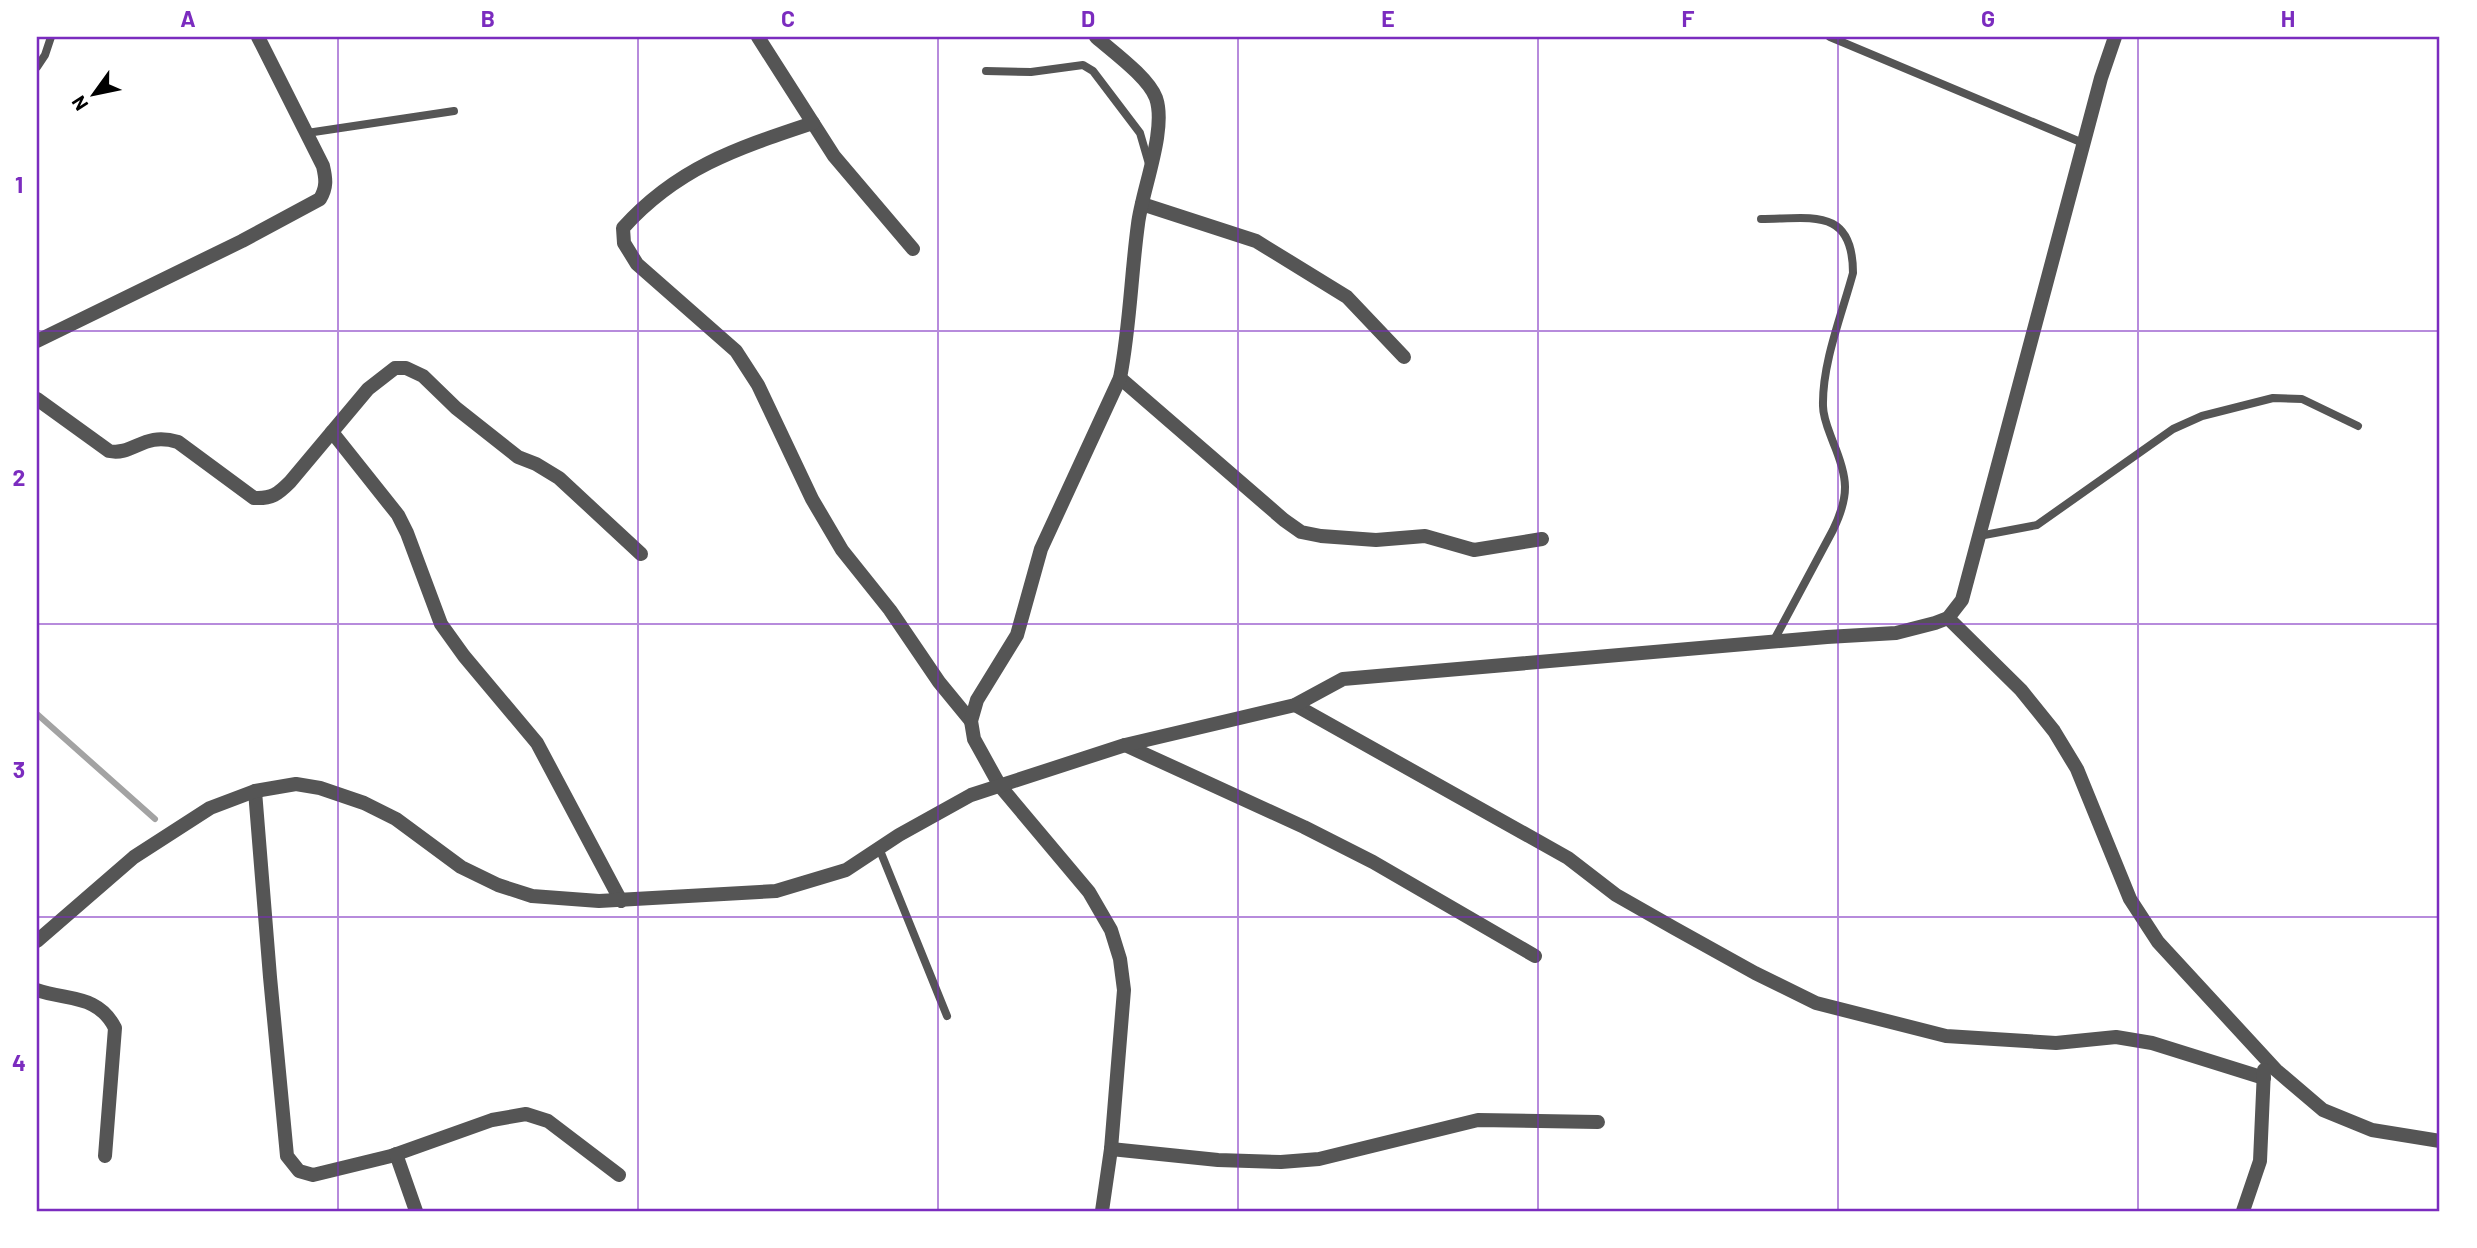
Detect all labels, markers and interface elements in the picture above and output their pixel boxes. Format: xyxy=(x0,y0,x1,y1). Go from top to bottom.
text: A xyxy=(180,4,196,32)
text: B xyxy=(481,4,495,32)
text: C xyxy=(781,4,795,32)
text: D xyxy=(1081,4,1095,32)
text: E xyxy=(1381,4,1395,32)
text: F xyxy=(1682,4,1695,32)
text: G xyxy=(1981,4,1995,32)
text: H xyxy=(2281,4,2295,32)
north arrow xyxy=(60,60,130,130)
text: N xyxy=(66,92,92,115)
text: 1 xyxy=(15,170,23,198)
text: 2 xyxy=(13,463,25,491)
text: 3 xyxy=(13,755,25,783)
text: 4 xyxy=(12,1048,26,1076)

